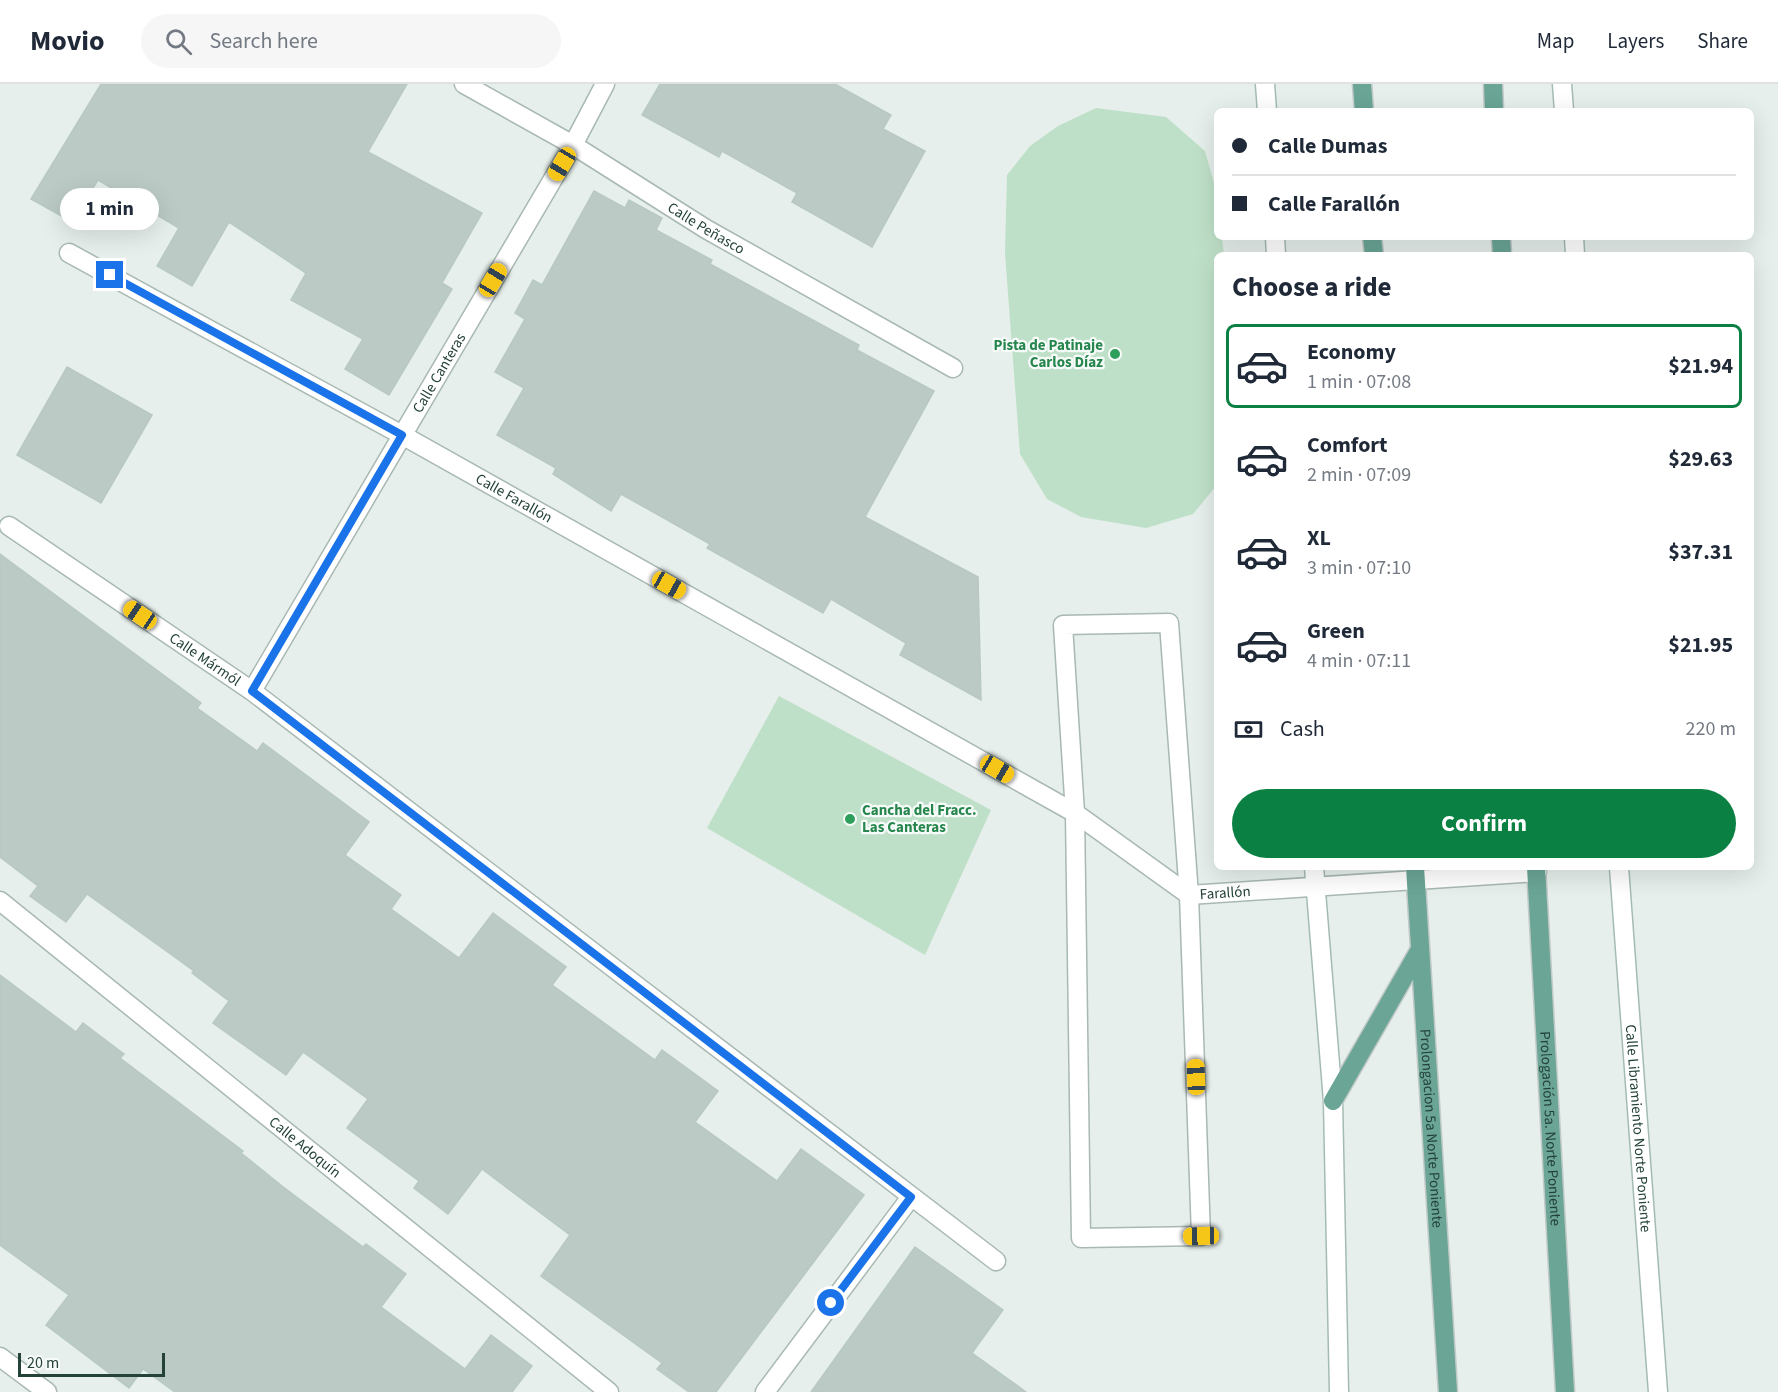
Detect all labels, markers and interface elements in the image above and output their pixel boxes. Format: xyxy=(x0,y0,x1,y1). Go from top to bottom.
search box xyxy=(141,14,561,68)
text: Movio xyxy=(30,21,105,61)
icon: search xyxy=(162,25,195,58)
text: Search here xyxy=(210,25,318,57)
text: Map xyxy=(1537,26,1574,56)
text: Layers xyxy=(1607,26,1664,56)
text: Share xyxy=(1697,26,1748,56)
text: Calle Dumas xyxy=(1268,130,1387,162)
car xyxy=(545,144,579,184)
callout: 1 min xyxy=(60,188,160,230)
text: Calle Farallón xyxy=(1268,188,1400,220)
text: 1 min xyxy=(85,195,134,223)
street label: Calle Peñasco xyxy=(664,197,749,259)
car xyxy=(476,260,510,300)
route end xyxy=(96,261,123,288)
text: Choose a ride xyxy=(1232,268,1392,307)
street label: Calle Canteras xyxy=(407,329,471,417)
place label: Pista de Patinaje Carlos Díaz xyxy=(993,335,1103,373)
text: Economy xyxy=(1307,336,1396,368)
icon: car xyxy=(1235,339,1289,393)
marker: Pista de Patinaje Carlos Díaz xyxy=(1108,347,1122,361)
text: $21.94 xyxy=(1668,350,1733,382)
text: 1 min · 07:08 xyxy=(1307,368,1411,396)
text: Comfort xyxy=(1307,429,1388,461)
icon: car xyxy=(1235,432,1289,486)
text: $29.63 xyxy=(1668,443,1733,475)
text: 2 min · 07:09 xyxy=(1307,461,1411,489)
street label: Calle Farallón xyxy=(472,468,556,528)
text: XL xyxy=(1307,522,1331,554)
icon: car xyxy=(1235,525,1289,579)
text: $37.31 xyxy=(1668,536,1733,568)
text: 3 min · 07:10 xyxy=(1307,554,1411,582)
car xyxy=(649,568,689,602)
car xyxy=(120,597,160,633)
text: Green xyxy=(1307,615,1365,647)
icon: car xyxy=(1235,618,1289,672)
street label: Calle Mármól xyxy=(165,627,245,691)
text: $21.95 xyxy=(1668,629,1733,661)
text: 4 min · 07:11 xyxy=(1307,647,1411,675)
icon: cash xyxy=(1232,713,1265,746)
text: Cash xyxy=(1280,713,1325,745)
text: 220 m xyxy=(1686,715,1736,743)
car xyxy=(977,752,1017,786)
button: Confirm xyxy=(1232,789,1736,858)
place label: Cancha del Fracc. Las Canteras xyxy=(862,800,977,838)
marker: Cancha del Fracc. Las Canteras xyxy=(843,812,857,826)
street label: Farallón xyxy=(1199,880,1251,905)
street label: Calle Libramiento Norte Poniente xyxy=(1620,1024,1657,1233)
street label: Prolongacion 5a Norte Poniente xyxy=(1415,1028,1448,1229)
street label: Prologación 5a. Norte Poniente xyxy=(1535,1031,1566,1226)
car xyxy=(1186,1059,1206,1095)
street label: Calle Adoquín xyxy=(265,1111,346,1183)
car xyxy=(1183,1227,1219,1245)
route start xyxy=(817,1289,844,1316)
scale bar xyxy=(18,1350,165,1378)
text: 20 m xyxy=(27,1352,59,1374)

